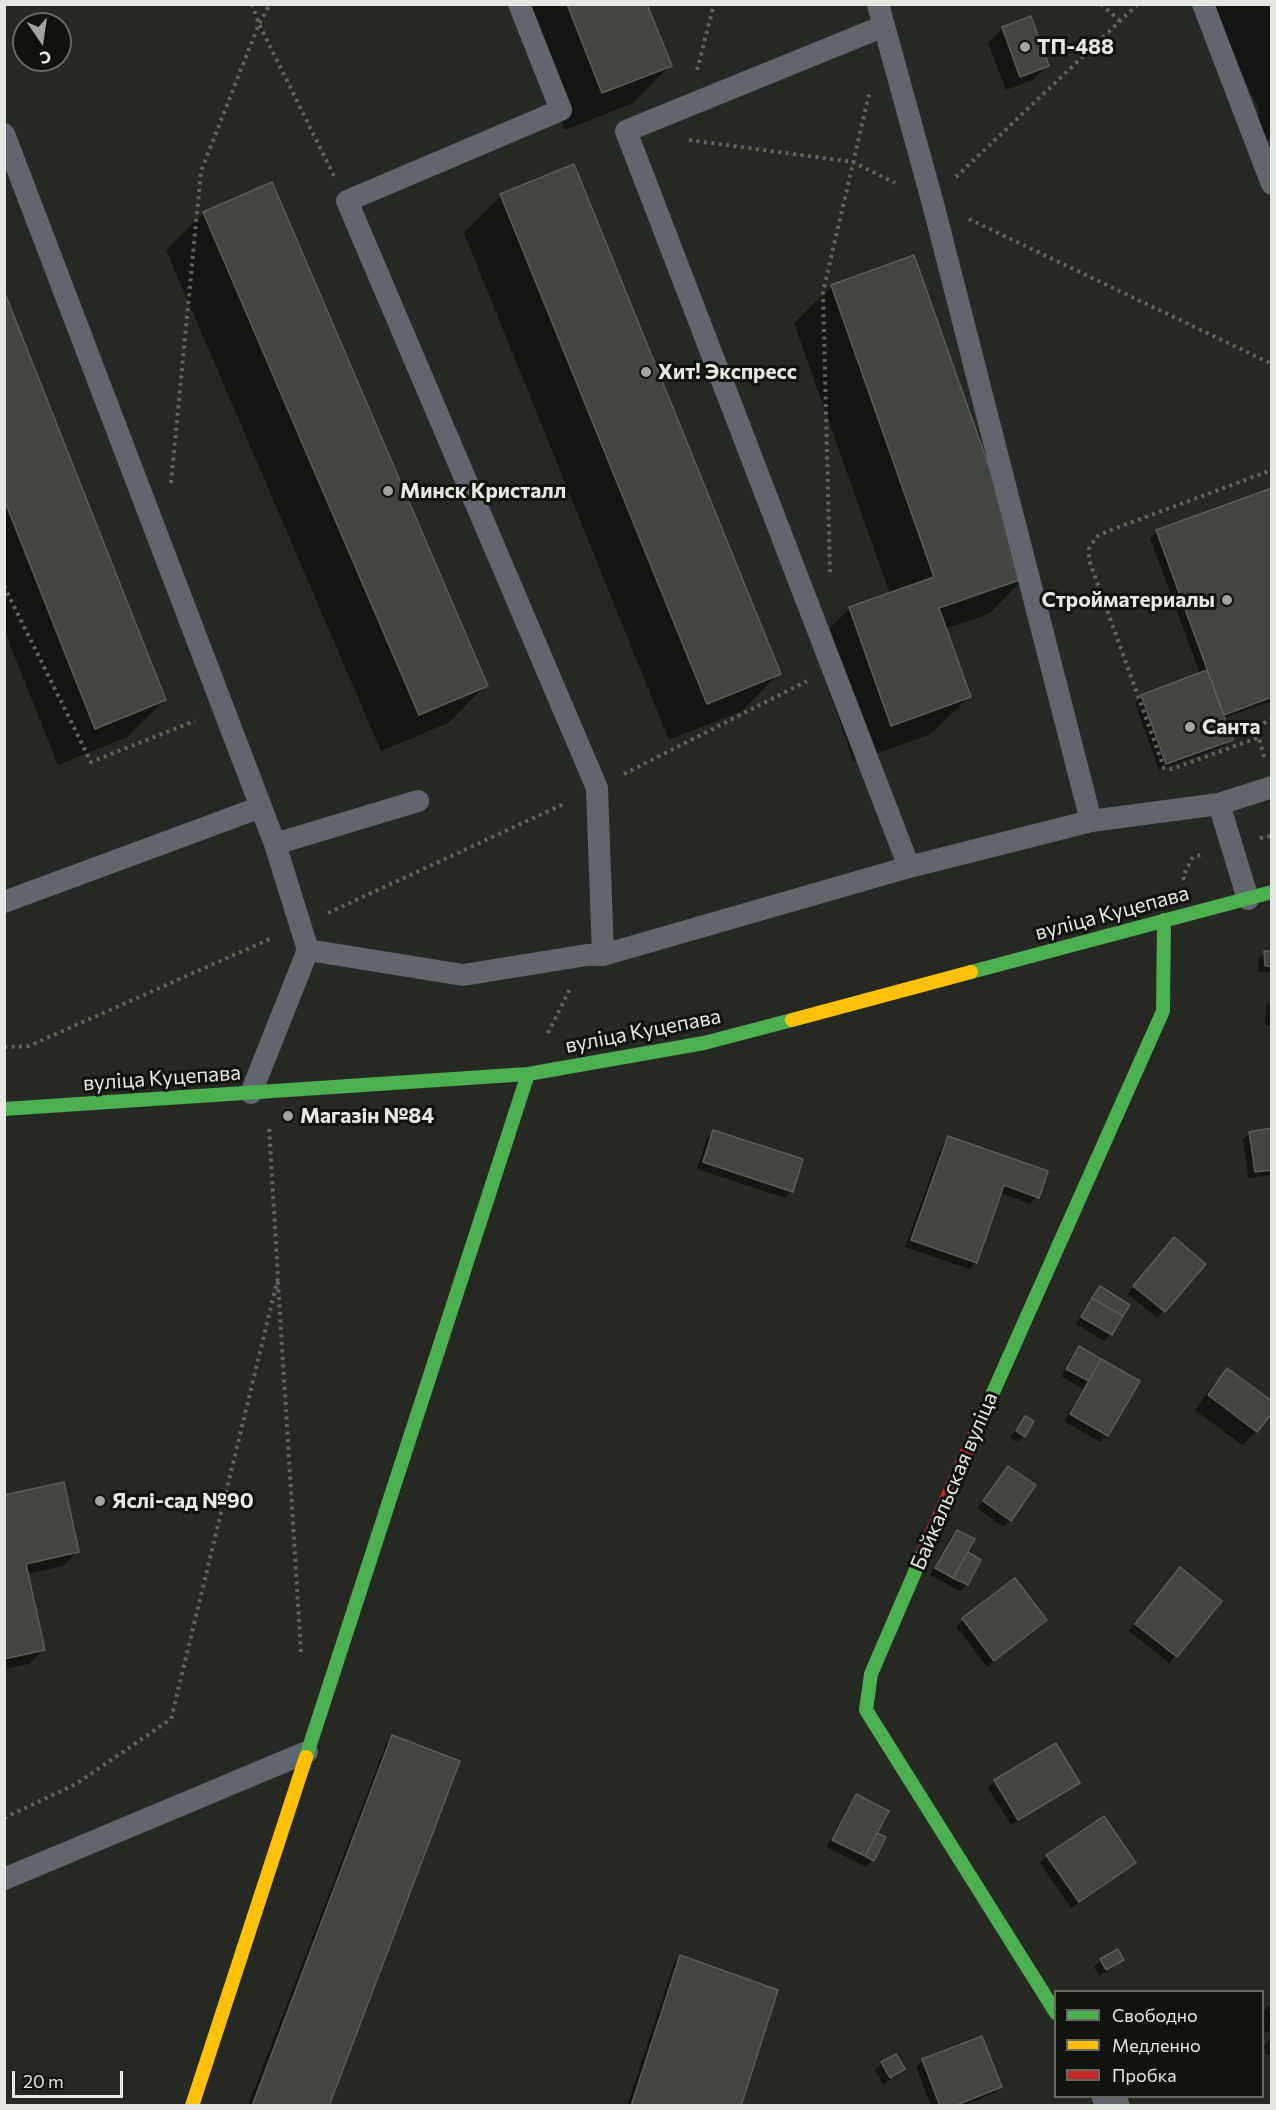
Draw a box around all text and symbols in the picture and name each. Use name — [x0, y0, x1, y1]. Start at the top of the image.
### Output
north arrow — [12, 12, 72, 72]
place label: ТП-488 — [1037, 34, 1114, 60]
marker: ТП-488 — [1018, 40, 1032, 54]
text: С — [38, 48, 53, 69]
place label: Хит! Экспресс — [658, 359, 797, 385]
marker: Хит! Экспресс — [639, 365, 653, 379]
place label: Минск Кристалл — [400, 478, 566, 504]
marker: Минск Кристалл — [381, 484, 395, 498]
place label: Стройматериалы — [1042, 587, 1215, 613]
marker: Стройматериалы — [1220, 593, 1234, 607]
place label: Санта — [1202, 714, 1261, 740]
marker: Санта — [1183, 720, 1197, 734]
street label: вуліца Куцепава — [1032, 880, 1192, 946]
street label: вуліца Куцепава — [563, 1004, 723, 1058]
street label: вуліца Куцепава — [82, 1060, 242, 1096]
place label: Магазін №84 — [300, 1103, 434, 1129]
marker: Магазін №84 — [281, 1109, 295, 1123]
street label: Байкальская вуліца — [905, 1388, 1003, 1574]
place label: Яслі-сад №90 — [112, 1488, 254, 1514]
marker: Яслі-сад №90 — [93, 1494, 107, 1508]
legend — [1054, 1990, 1264, 2098]
text: Свободно — [1112, 2004, 1198, 2026]
text: Медленно — [1112, 2034, 1201, 2056]
scale bar — [15, 2059, 126, 2097]
text: Пробка — [1112, 2064, 1177, 2086]
text: 20 m — [23, 2070, 64, 2092]

